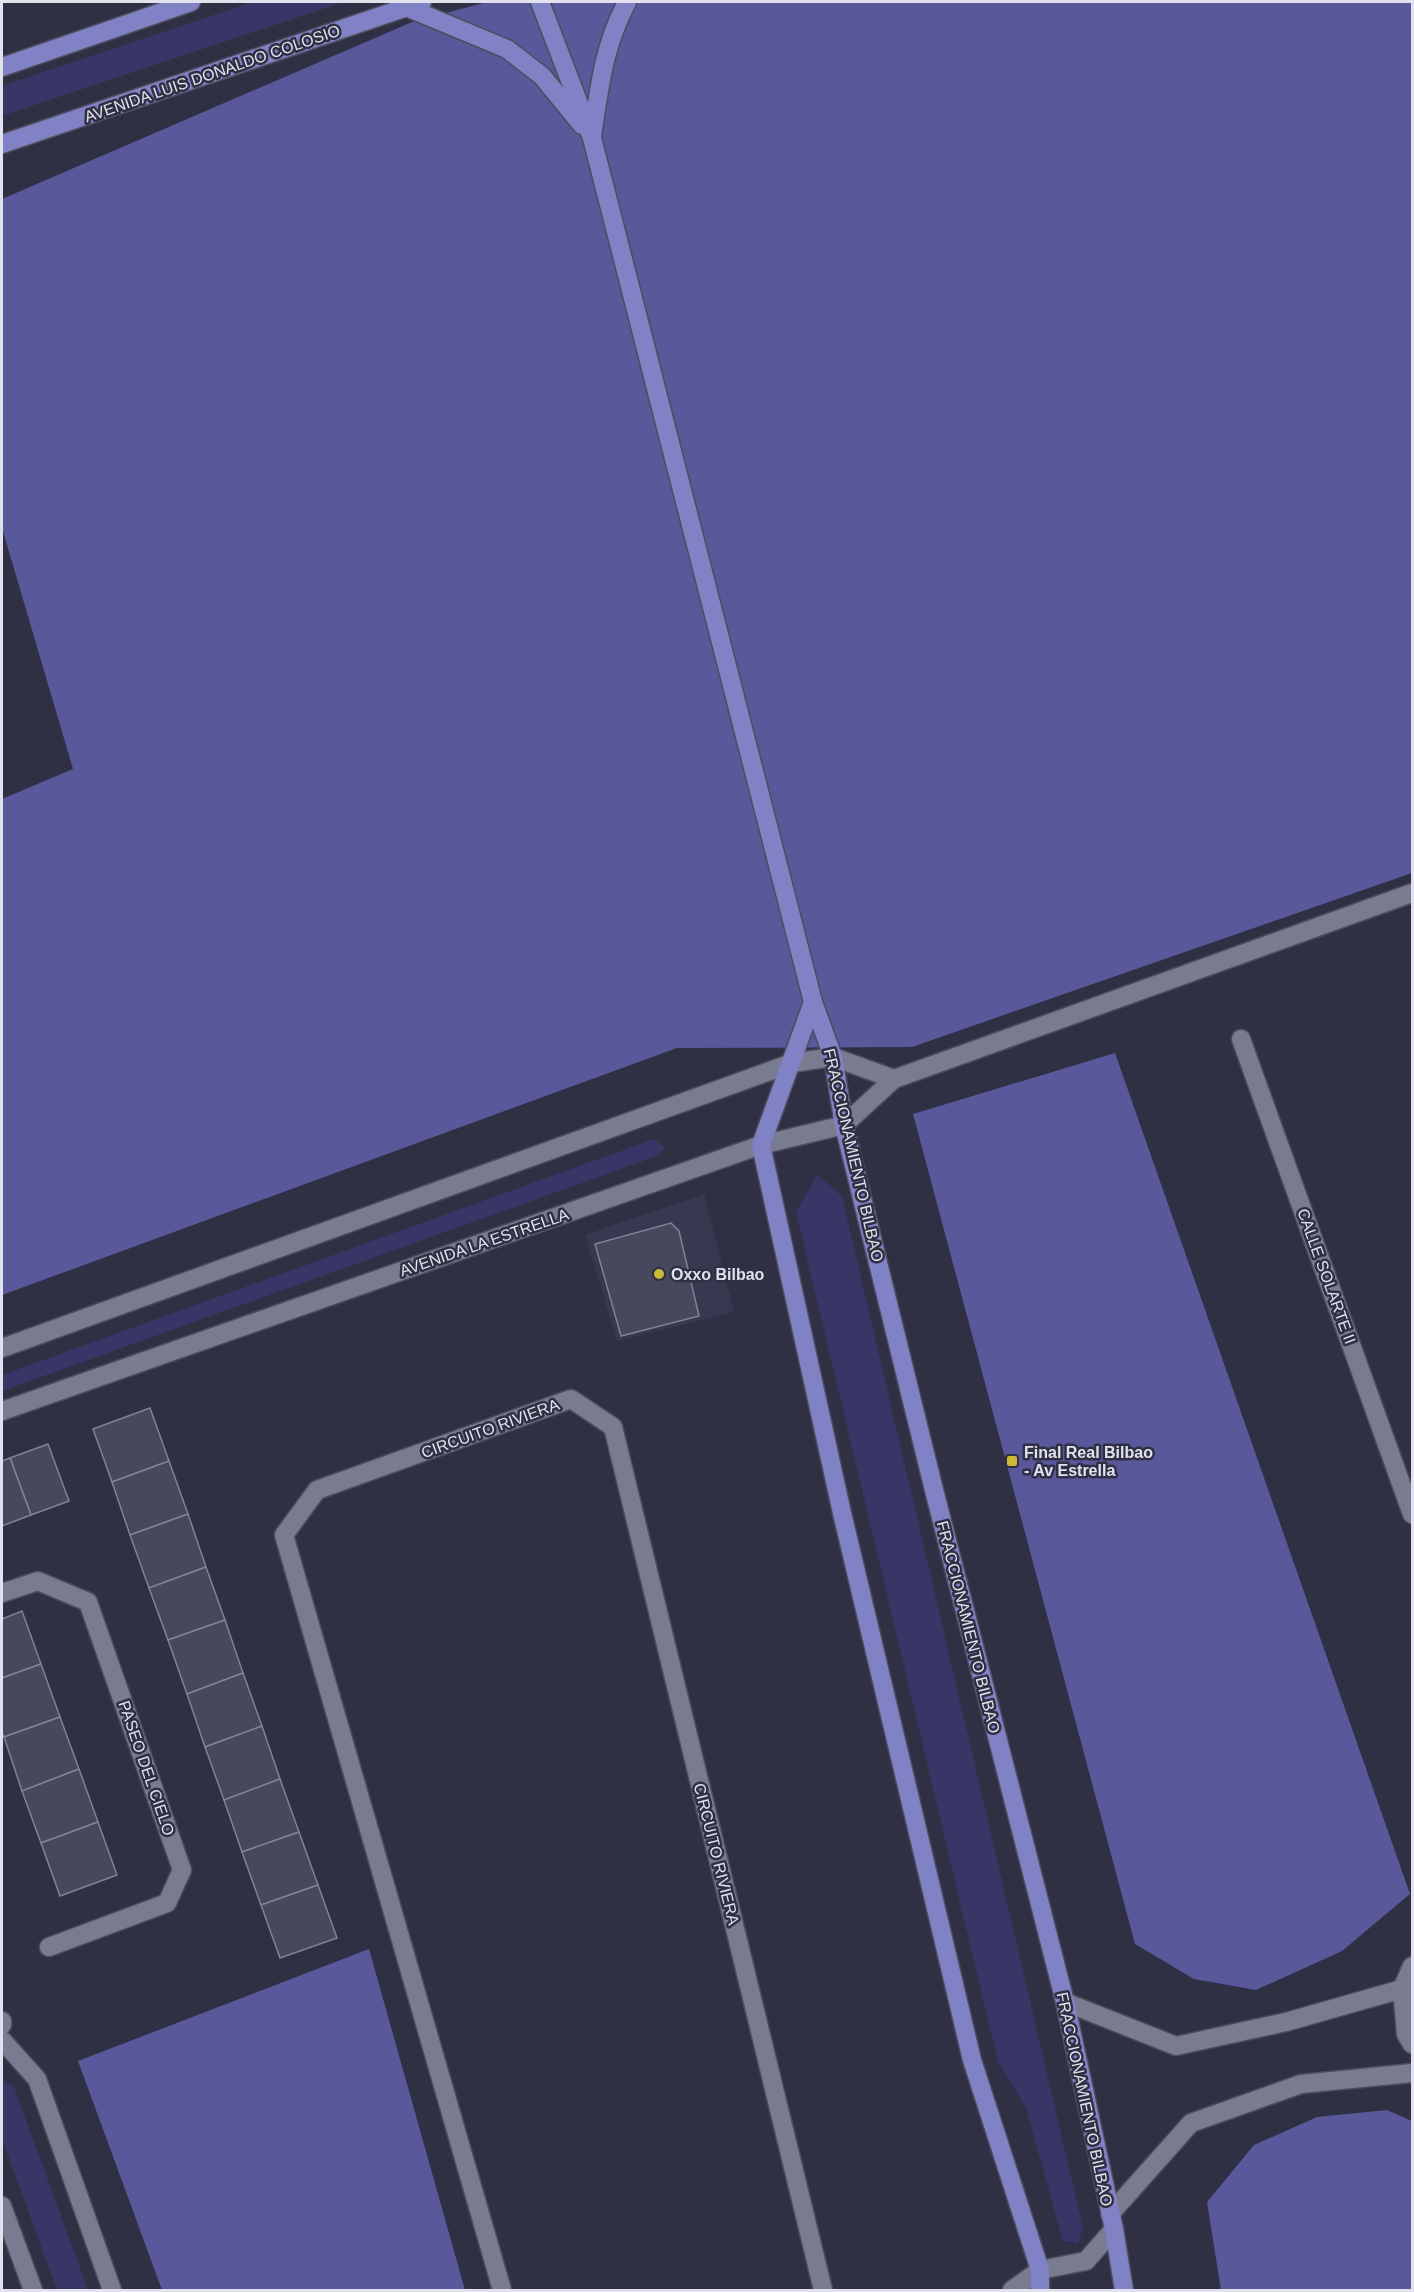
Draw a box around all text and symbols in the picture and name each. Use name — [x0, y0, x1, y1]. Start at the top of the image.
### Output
street label: AVENIDA LUIS DONALDO COLOSIO — [82, 22, 342, 125]
street label: FRACCIONAMIENTO BILBAO — [821, 1047, 886, 1263]
street label: AVENIDA LA ESTRELLA — [397, 1205, 571, 1279]
street label: CALLE SOLARTE II — [1294, 1206, 1359, 1346]
place label: Oxxo Bilbao — [671, 1266, 765, 1283]
marker: Oxxo Bilbao — [652, 1267, 666, 1281]
street label: CIRCUITO RIVIERA — [419, 1395, 562, 1461]
place label: Final Real Bilbao - Av Estrella — [1024, 1444, 1153, 1479]
marker: Final Real Bilbao - Av Estrella — [1005, 1454, 1019, 1468]
street label: FRACCIONAMIENTO BILBAO — [934, 1519, 1003, 1735]
street label: PASEO DEL CIELO — [115, 1699, 178, 1838]
street label: CIRCUITO RIVIERA — [691, 1781, 742, 1927]
street label: FRACCIONAMIENTO BILBAO — [1053, 1991, 1116, 2208]

